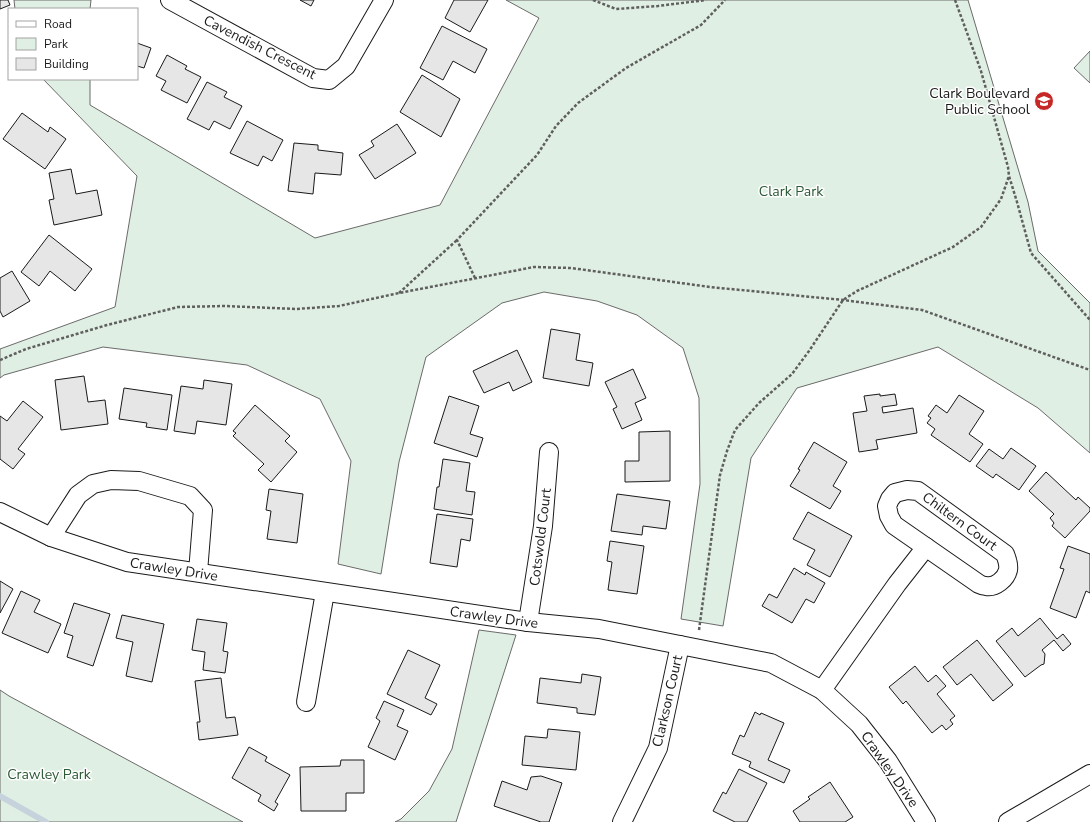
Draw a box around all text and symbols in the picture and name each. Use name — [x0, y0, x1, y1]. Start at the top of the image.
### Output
legend — [8, 8, 138, 80]
street label: Cavendish Crescent — [200, 11, 319, 84]
text: Road — [44, 16, 72, 32]
text: Park — [44, 36, 69, 52]
text: Building — [44, 56, 89, 72]
place label: Clark Boulevard Public School — [929, 84, 1031, 119]
school or university icon: Clark Boulevard Public School — [1033, 90, 1055, 112]
park label: Clark Park — [759, 182, 824, 201]
street label: Cotswold Court — [525, 487, 556, 587]
street label: Chiltern Court — [918, 488, 1001, 555]
street label: Crawley Drive — [129, 553, 219, 586]
street label: Crawley Drive — [449, 602, 539, 633]
street label: Clarkson Court — [648, 653, 687, 749]
street label: Crawley Drive — [856, 727, 923, 811]
park label: Crawley Park — [7, 765, 92, 784]

